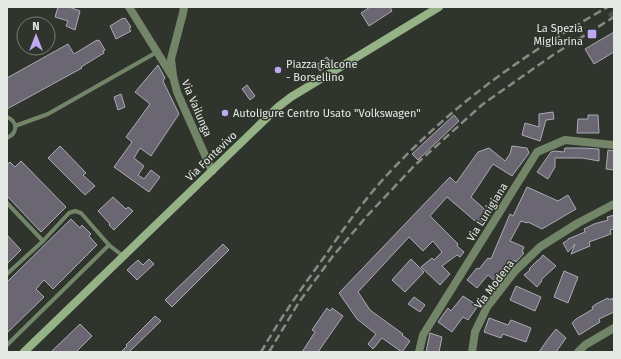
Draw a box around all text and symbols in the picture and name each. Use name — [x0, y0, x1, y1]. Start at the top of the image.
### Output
north arrow — [16, 16, 56, 56]
text: N — [32, 20, 40, 33]
place label: La Spezia Migliarina — [534, 22, 583, 48]
marker: La Spezia Migliarina — [586, 28, 598, 40]
place label: Piazza Falcone - Borsellino — [286, 58, 358, 84]
marker: Piazza Falcone - Borsellino — [273, 65, 283, 75]
street label: Via Vailunga — [179, 78, 214, 139]
place label: Autoligure Centro Usato "Volkswagen" — [233, 107, 421, 120]
marker: Autoligure Centro Usato "Volkswagen" — [220, 108, 230, 118]
street label: Via Fontevivo — [183, 129, 240, 184]
street label: Via Lunigiana — [464, 181, 511, 244]
street label: Via Modena — [472, 257, 517, 311]

